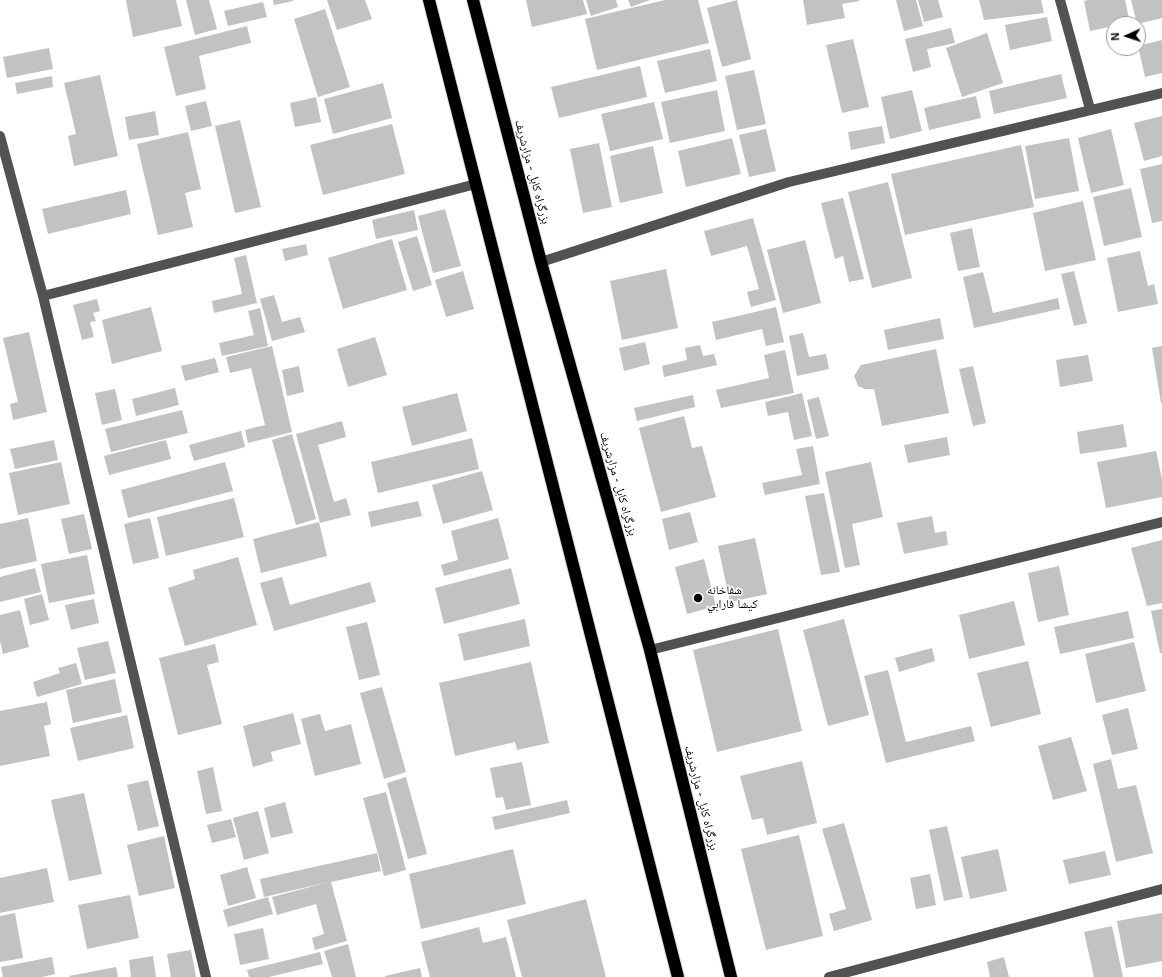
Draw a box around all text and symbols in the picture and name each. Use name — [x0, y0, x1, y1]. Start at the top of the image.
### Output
north arrow — [1106, 16, 1146, 56]
text: N — [1109, 32, 1121, 41]
street label: بزرگراه کابل - مزارشریف — [511, 118, 553, 226]
street label: بزرگراه کابل - مزارشریف — [596, 430, 640, 538]
place label: شفاخانه كيشا فارابي — [707, 584, 758, 612]
marker: شفاخانه كيشا فارابي — [692, 592, 704, 604]
street label: بزرگراه کابل - مزارشریف — [681, 744, 721, 852]

